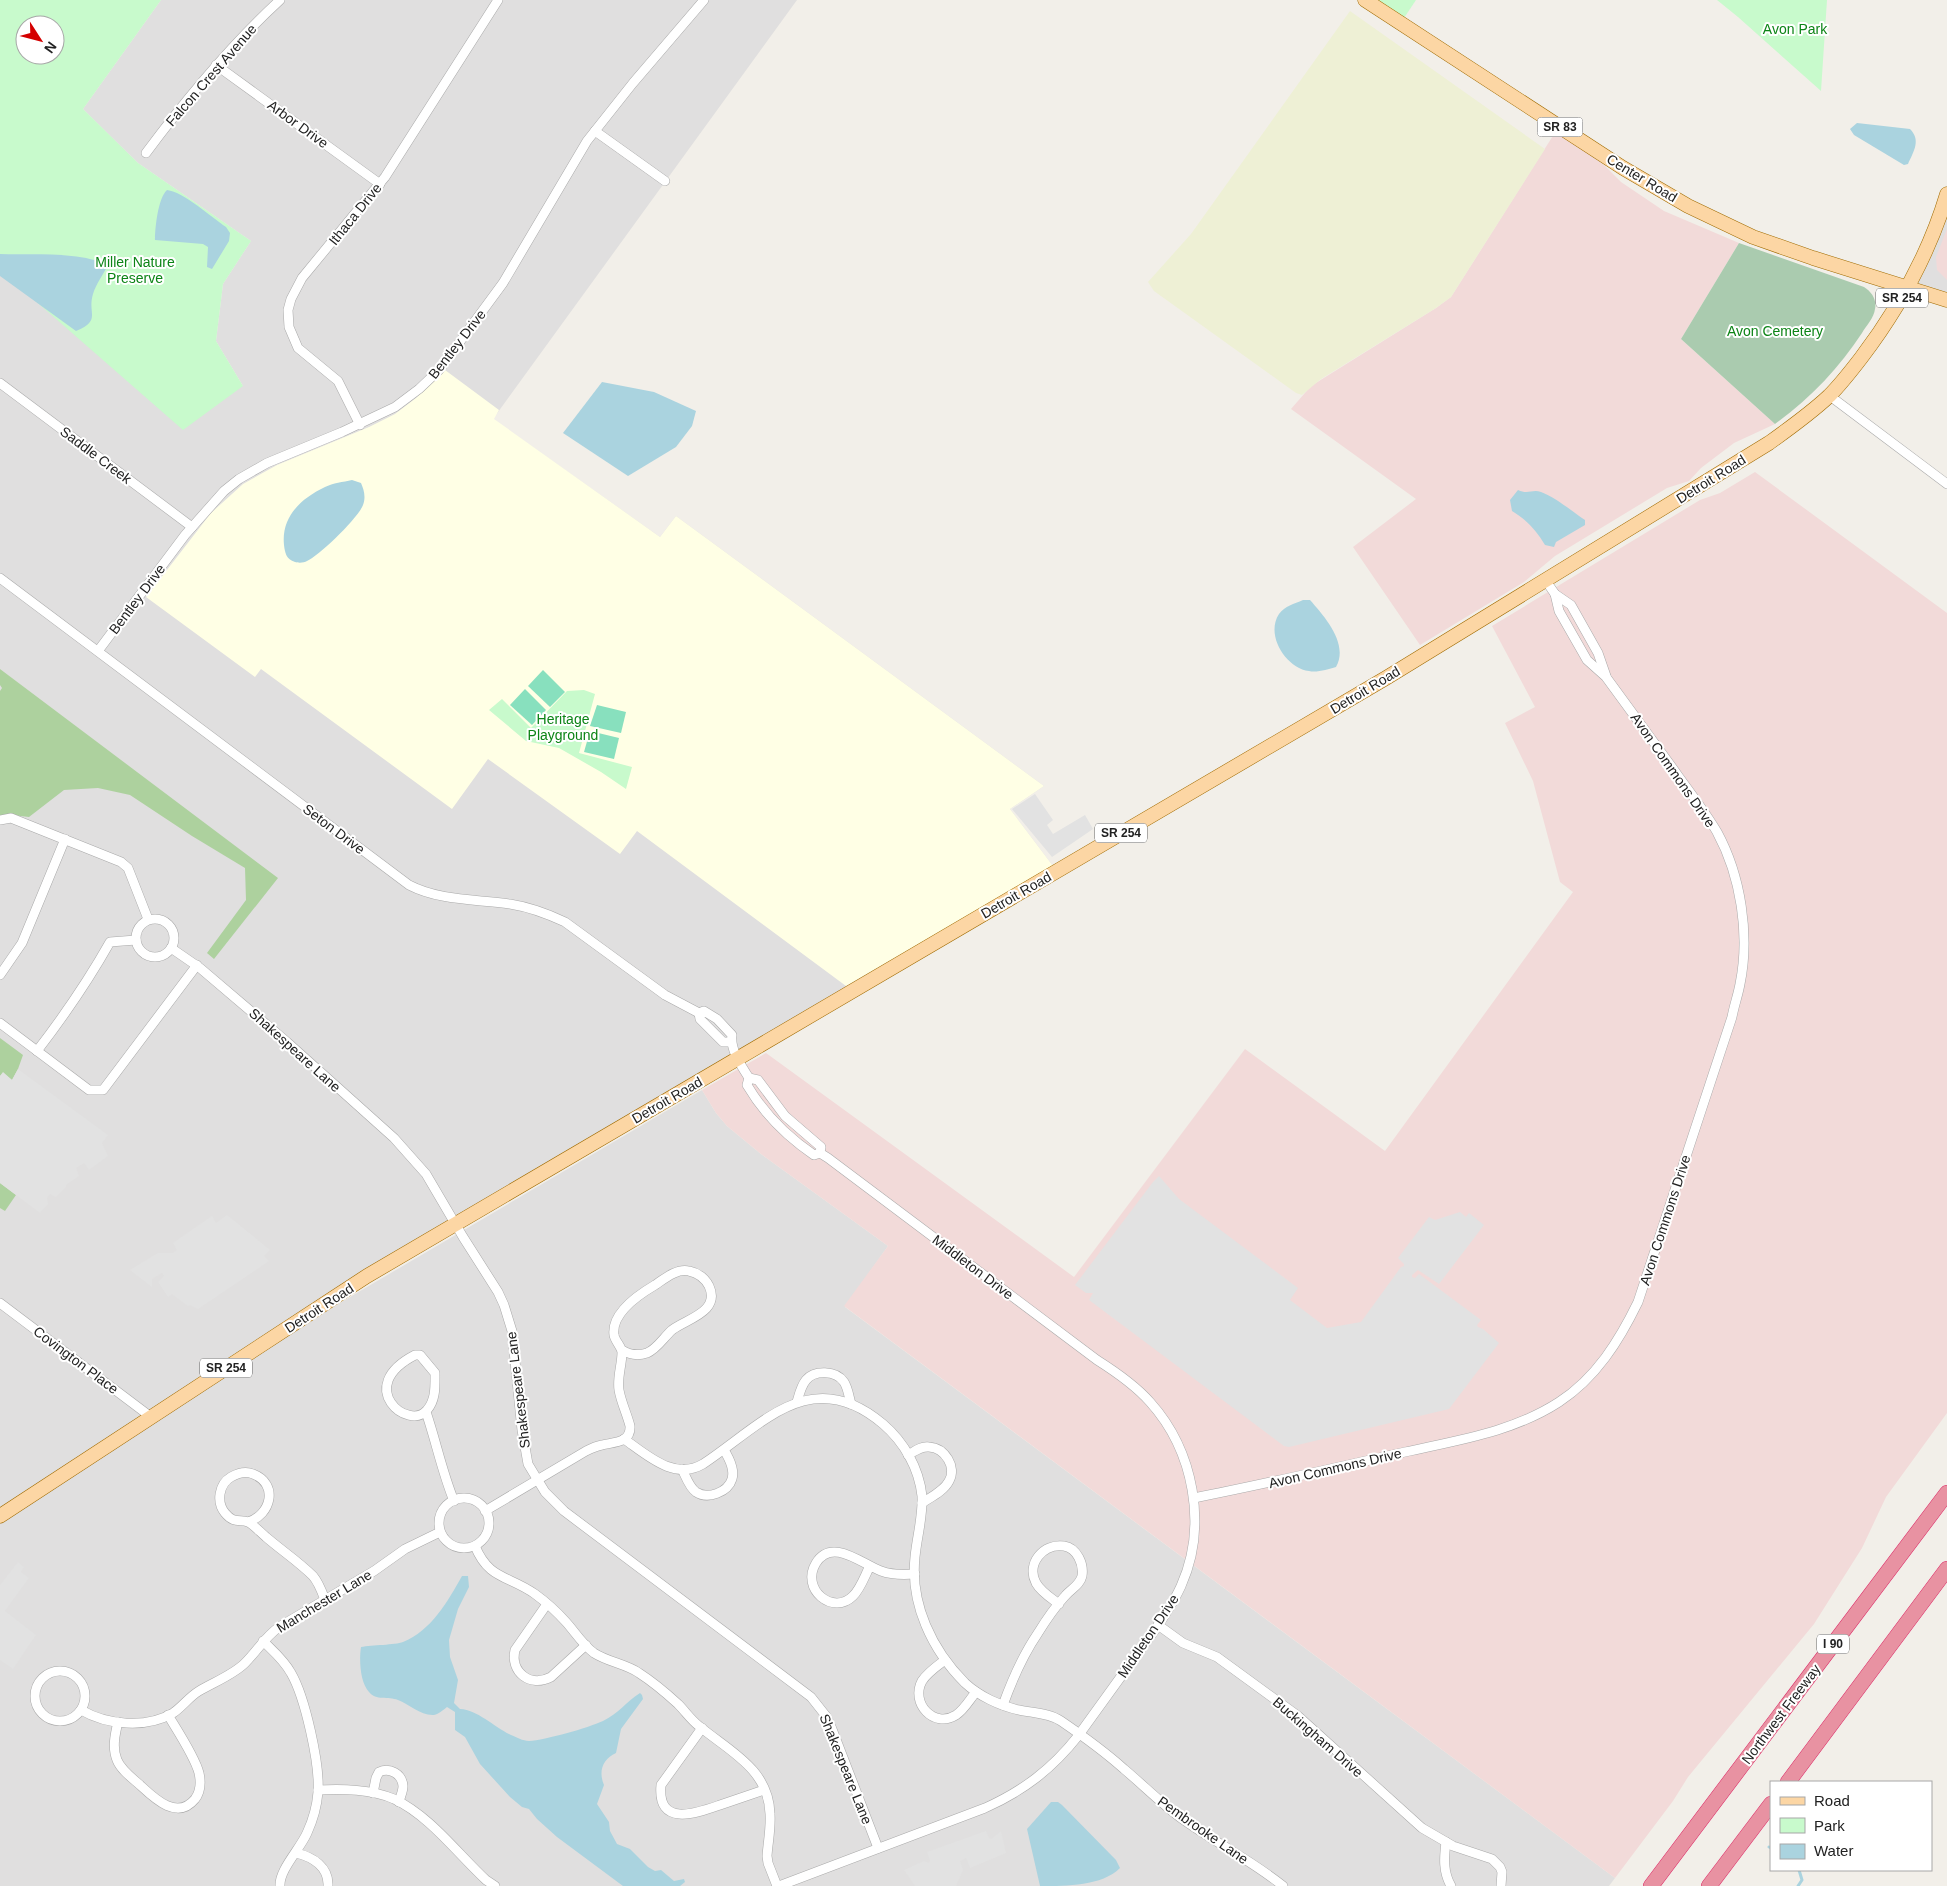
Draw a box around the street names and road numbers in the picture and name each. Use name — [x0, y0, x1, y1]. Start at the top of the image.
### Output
street label: Falcon Crest Avenue — [162, 21, 260, 129]
street label: Arbor Drive — [265, 97, 332, 151]
road number: SR 83 — [1538, 118, 1582, 136]
street label: Center Road — [1604, 151, 1680, 205]
street label: Ithaca Drive — [325, 180, 385, 248]
road number: SR 254 — [1876, 288, 1928, 308]
street label: Bentley Drive — [425, 306, 489, 382]
street label: Saddle Creek — [57, 423, 135, 488]
street label: Detroit Road — [1673, 451, 1749, 507]
street label: Bentley Drive — [106, 561, 169, 637]
street label: Detroit Road — [1327, 663, 1403, 717]
street label: Avon Commons Drive — [1627, 710, 1719, 830]
street label: Seton Drive — [300, 801, 368, 858]
road number: SR 254 — [1095, 824, 1147, 842]
street label: Detroit Road — [978, 868, 1054, 922]
street label: Shakespeare Lane — [246, 1005, 344, 1095]
street label: Detroit Road — [629, 1073, 705, 1127]
street label: Avon Commons Drive — [1636, 1153, 1694, 1287]
street label: Middleton Drive — [929, 1231, 1017, 1303]
street label: Detroit Road — [282, 1280, 356, 1336]
street label: Covington Place — [30, 1323, 122, 1397]
street label: Shakespeare Lane — [503, 1330, 533, 1449]
road number: SR 254 — [200, 1359, 252, 1378]
street label: Avon Commons Drive — [1267, 1445, 1403, 1491]
street label: Manchester Lane — [274, 1566, 375, 1636]
street label: Middleton Drive — [1114, 1591, 1182, 1681]
road number: I 90 — [1817, 1635, 1849, 1654]
street label: Northwest Freeway — [1738, 1661, 1824, 1767]
street label: Buckingham Drive — [1270, 1694, 1366, 1780]
street label: Shakespeare Lane — [817, 1712, 876, 1827]
street label: Pembrooke Lane — [1155, 1793, 1251, 1867]

